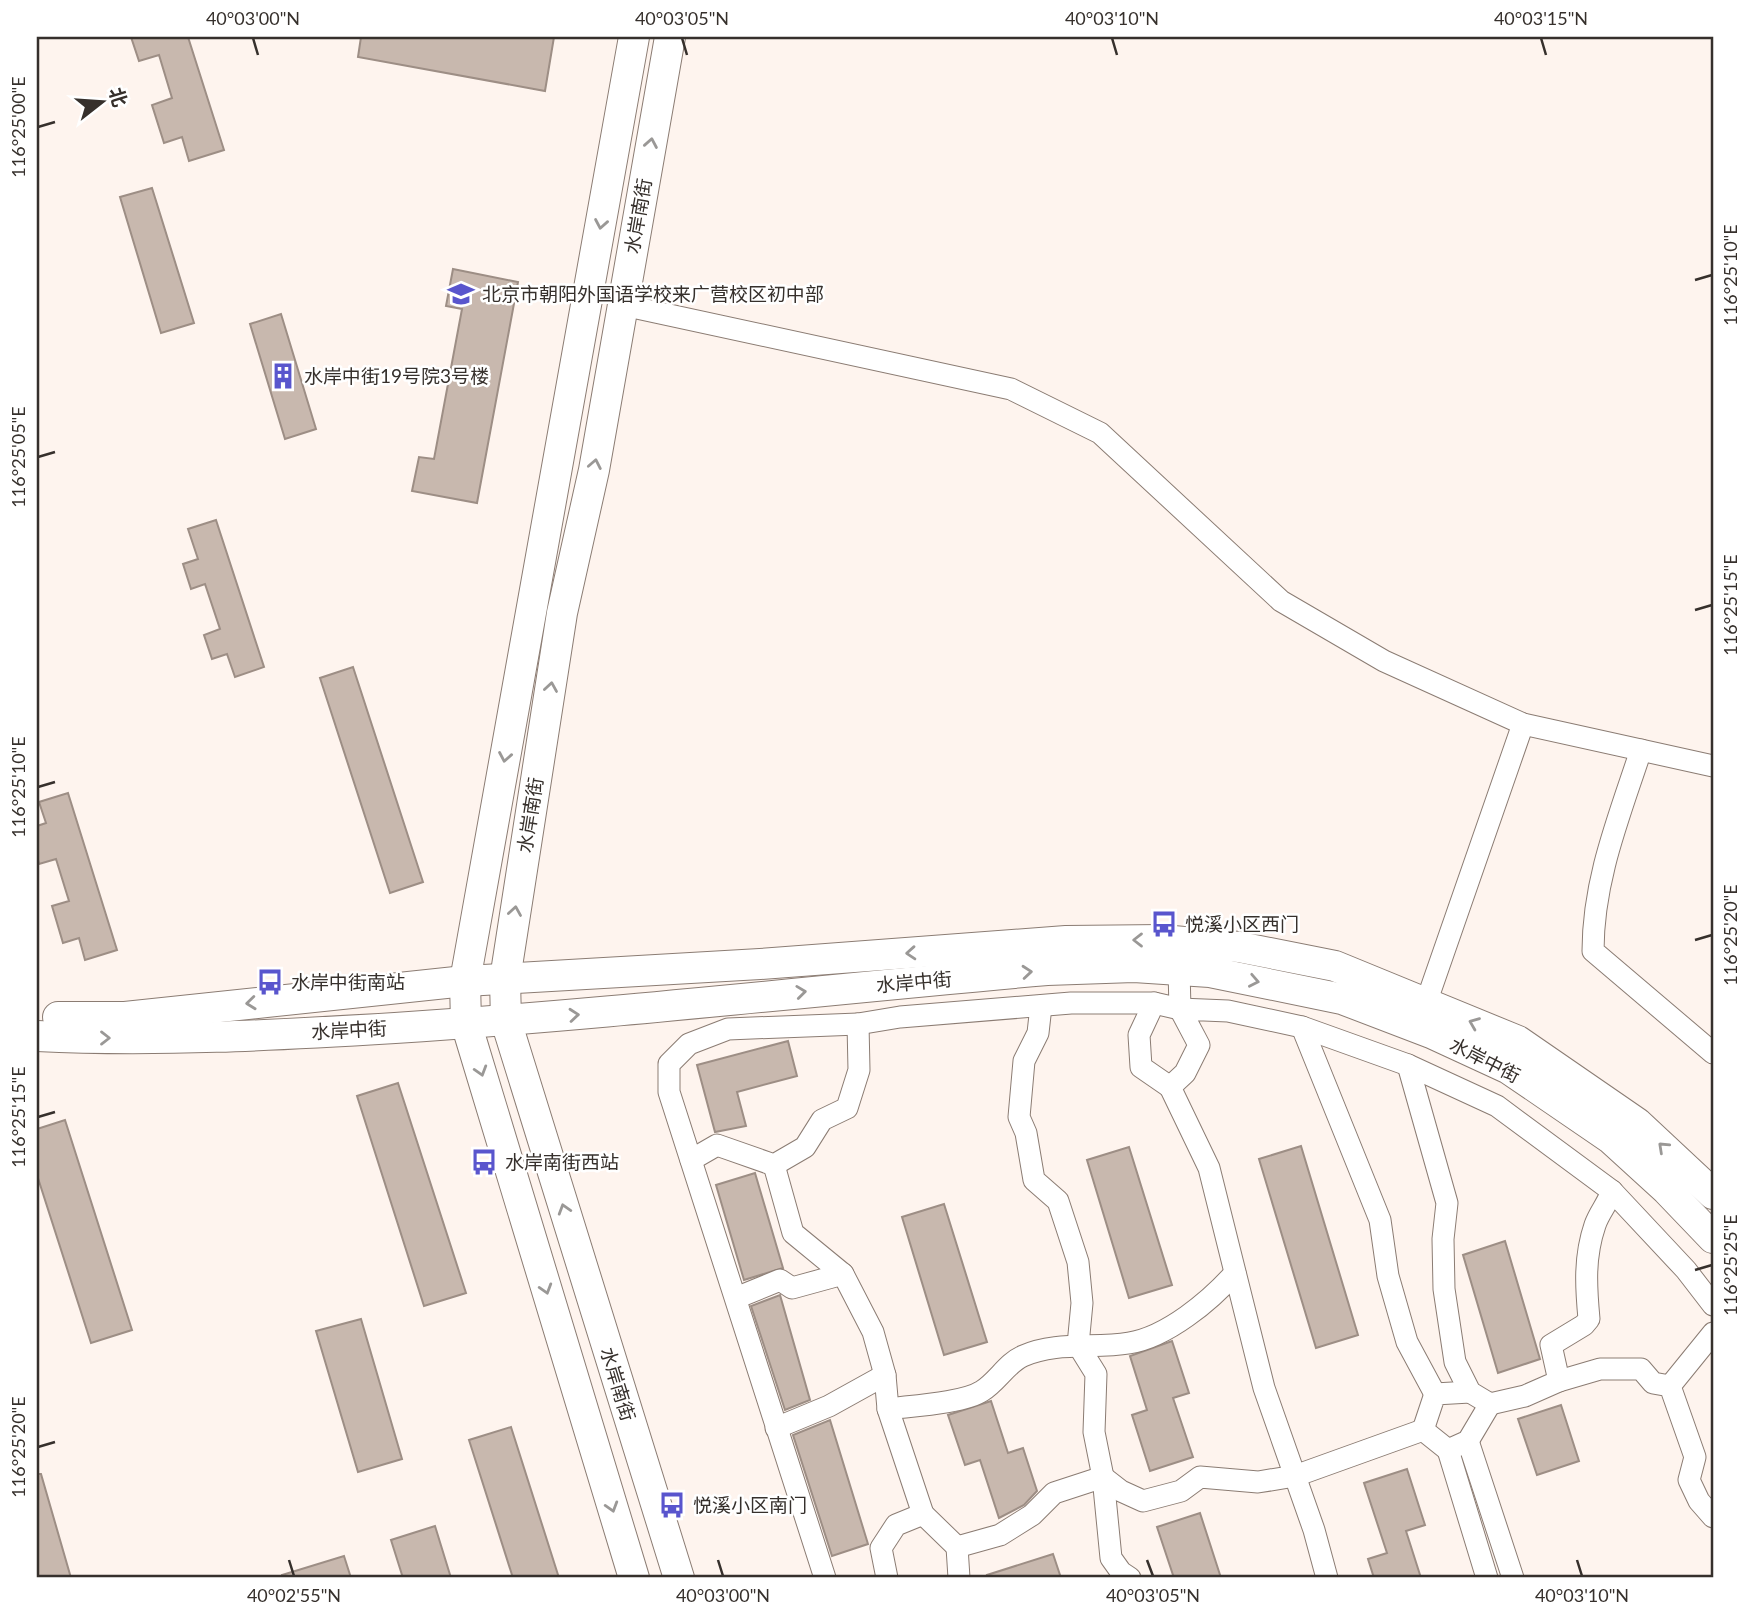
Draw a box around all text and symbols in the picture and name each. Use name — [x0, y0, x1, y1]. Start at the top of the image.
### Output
text: 40°03'00"N — [206, 7, 300, 29]
text: 40°03'05"N — [635, 7, 729, 29]
text: 40°03'10"N — [1065, 7, 1159, 29]
text: 40°03'15"N — [1494, 7, 1588, 29]
north arrow — [66, 66, 136, 136]
text: 116°25'00"E — [7, 76, 29, 178]
text: 北 — [105, 84, 133, 109]
one-way arrow — [643, 137, 658, 149]
street label: 水岸南街 — [620, 176, 655, 255]
one-way arrow — [594, 219, 609, 230]
text: 116°25'10"E — [1719, 224, 1741, 326]
school or university icon: 北京市朝阳外国语学校来广营校区初中部 — [446, 279, 476, 309]
place label: 北京市朝阳外国语学校来广营校区初中部 — [482, 282, 824, 305]
building icon: 水岸中街19号院3号楼 — [268, 361, 298, 391]
place label: 水岸中街19号院3号楼 — [304, 364, 489, 387]
text: 116°25'05"E — [7, 406, 29, 508]
one-way arrow — [587, 458, 602, 470]
text: 116°25'15"E — [1719, 554, 1741, 656]
one-way arrow — [543, 681, 558, 693]
text: 116°25'10"E — [7, 736, 29, 838]
one-way arrow — [498, 751, 513, 763]
street label: 水岸南街 — [512, 776, 547, 854]
text: 116°25'20"E — [1719, 884, 1741, 986]
one-way arrow — [507, 906, 522, 917]
bus stop icon: 悦溪小区西门 — [1149, 909, 1179, 939]
place label: 悦溪小区西门 — [1185, 912, 1299, 935]
one-way arrow — [1132, 932, 1142, 948]
one-way arrow — [905, 945, 916, 960]
one-way arrow — [1022, 965, 1033, 980]
bus stop icon: 水岸中街南站 — [255, 967, 285, 997]
street label: 水岸中街 — [875, 967, 953, 996]
place label: 水岸中街南站 — [291, 970, 405, 993]
one-way arrow — [1248, 972, 1260, 987]
one-way arrow — [795, 985, 806, 1000]
one-way arrow — [245, 996, 257, 1011]
one-way arrow — [569, 1008, 580, 1023]
street label: 水岸中街 — [310, 1016, 388, 1043]
one-way arrow — [1469, 1017, 1482, 1031]
one-way arrow — [100, 1030, 111, 1046]
street label: 水岸中街 — [1446, 1032, 1524, 1087]
one-way arrow — [472, 1065, 487, 1077]
text: 116°25'15"E — [7, 1066, 29, 1168]
one-way arrow — [1658, 1143, 1671, 1156]
bus stop icon: 水岸南街西站 — [469, 1147, 499, 1177]
place label: 水岸南街西站 — [505, 1150, 619, 1173]
one-way arrow — [558, 1203, 573, 1215]
text: 116°25'25"E — [1719, 1214, 1741, 1316]
one-way arrow — [538, 1283, 553, 1295]
street label: 水岸南街 — [596, 1344, 641, 1424]
text: 116°25'20"E — [7, 1396, 29, 1498]
bus stop icon: 悦溪小区南门 — [657, 1490, 687, 1520]
place label: 悦溪小区南门 — [693, 1493, 807, 1516]
one-way arrow — [604, 1500, 618, 1513]
text: 40°02'55"N — [247, 1584, 341, 1606]
text: 40°03'00"N — [676, 1584, 770, 1606]
text: 40°03'05"N — [1106, 1584, 1200, 1606]
text: 40°03'10"N — [1535, 1584, 1629, 1606]

